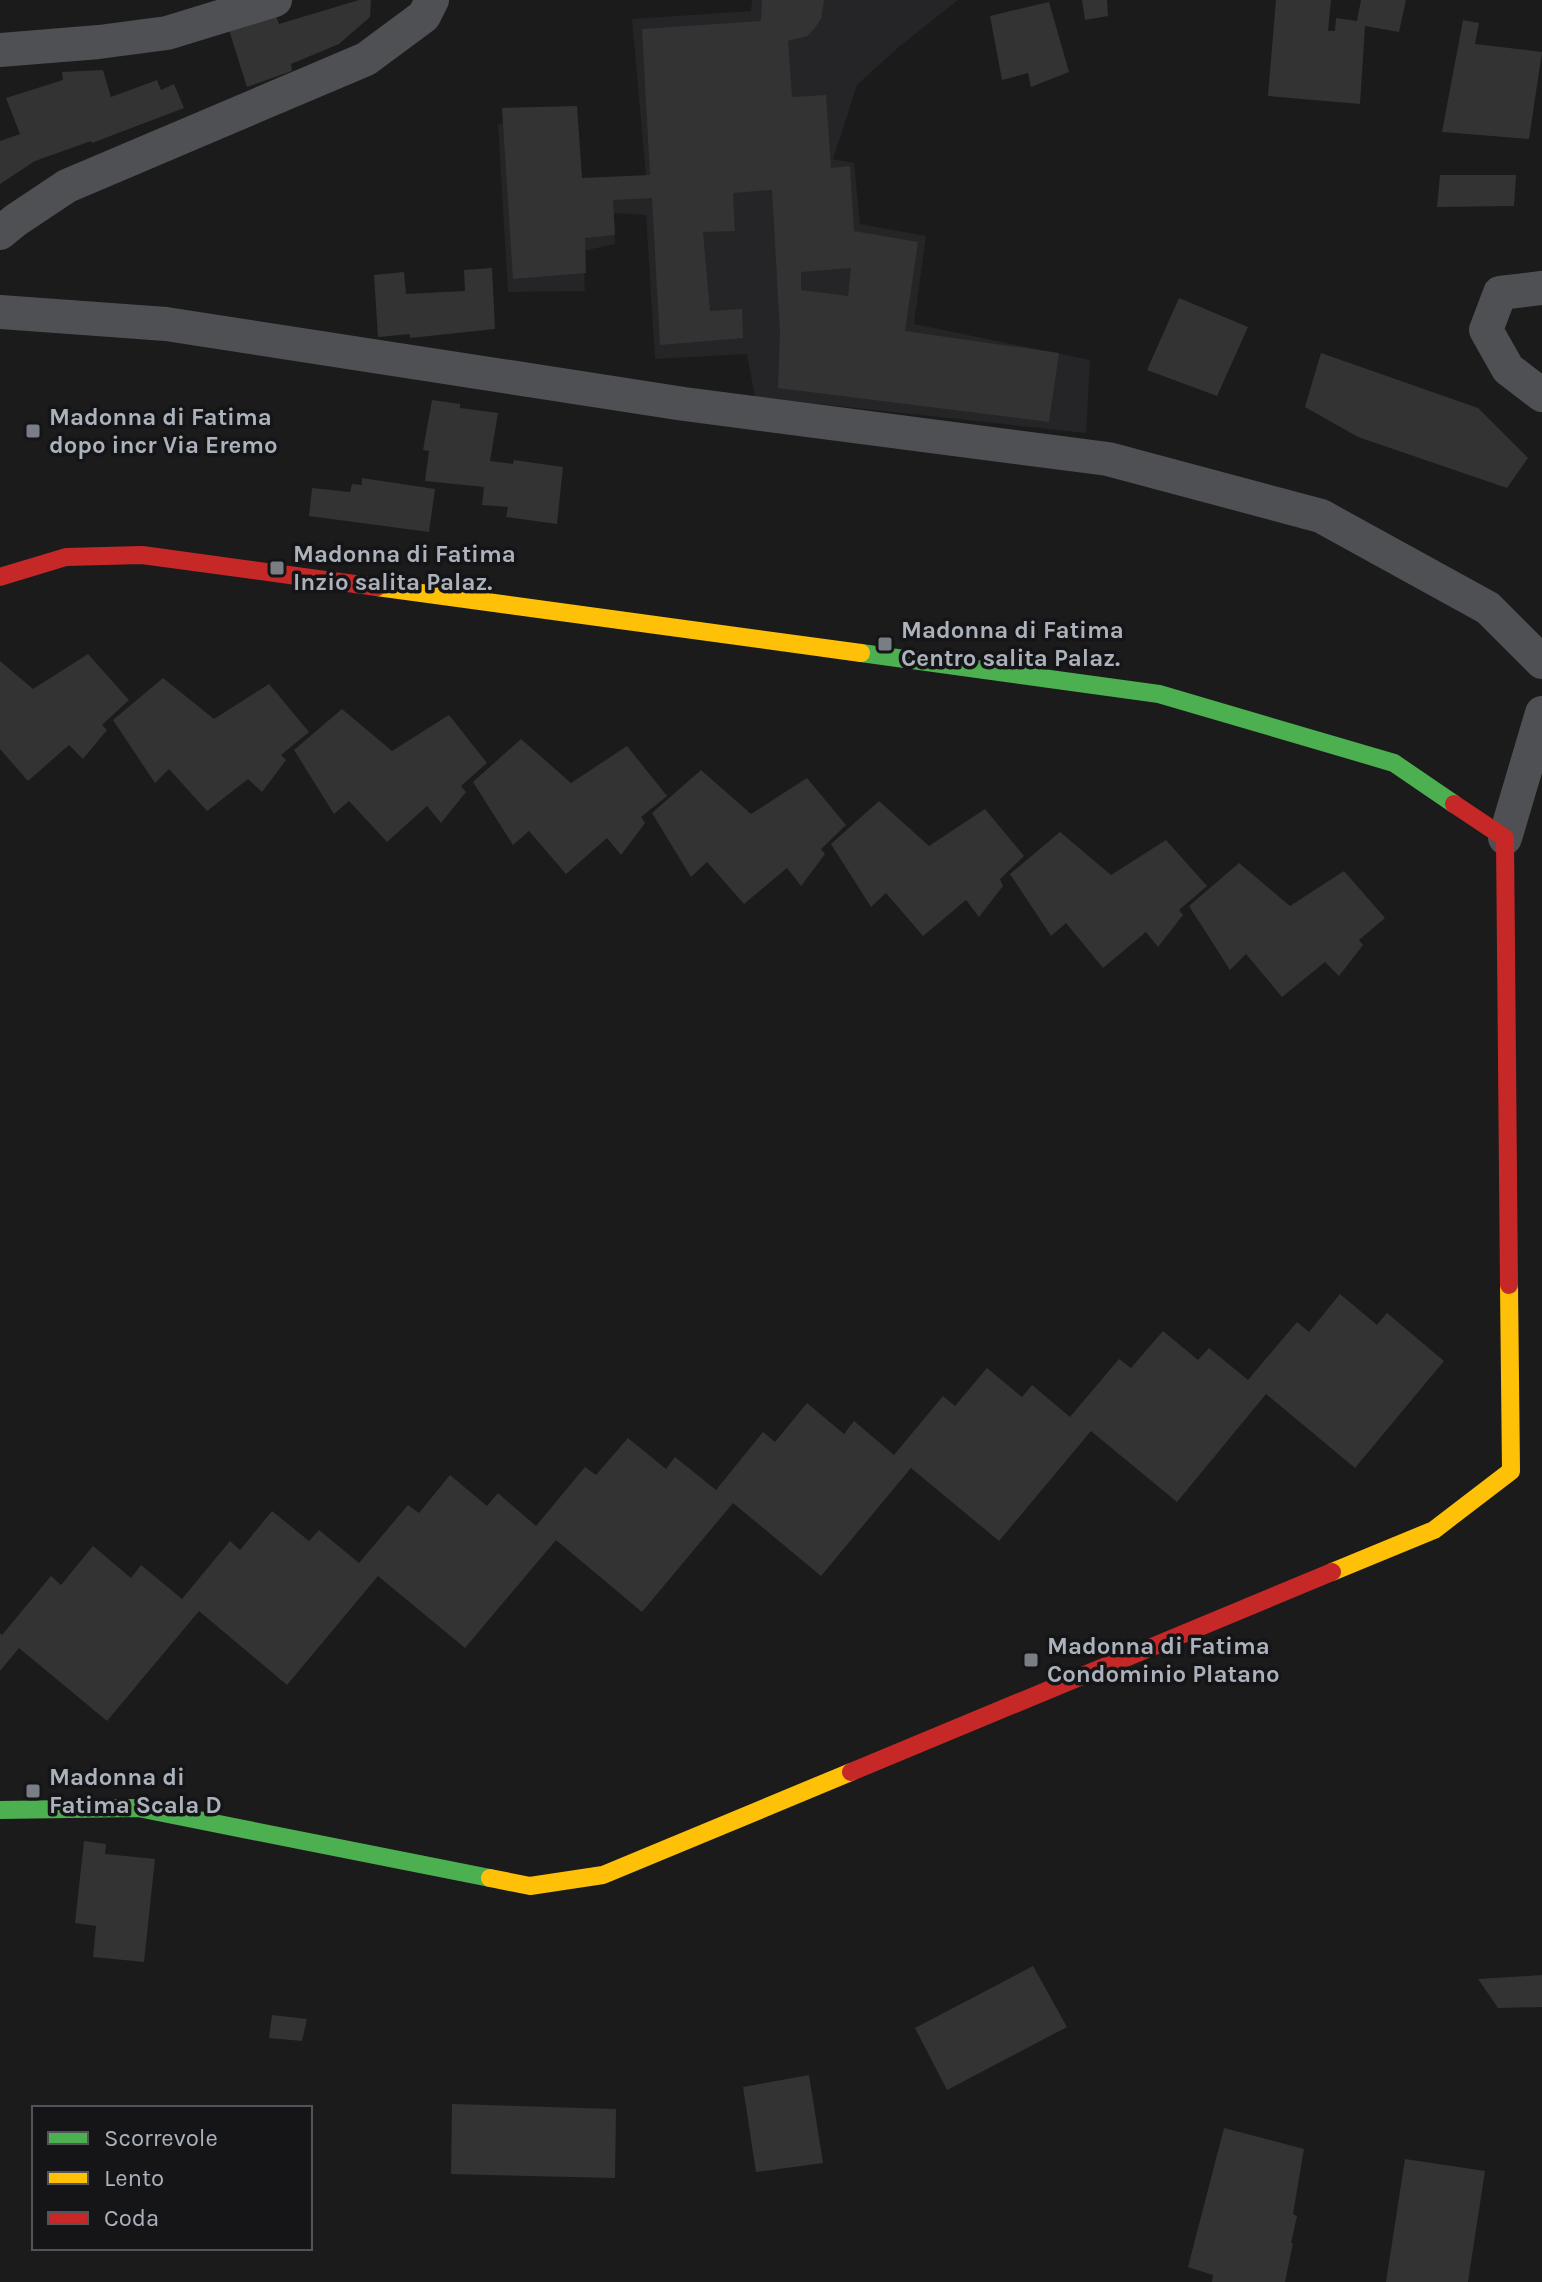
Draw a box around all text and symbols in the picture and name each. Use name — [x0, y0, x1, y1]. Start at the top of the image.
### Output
place label: Madonna di Fatima dopo incr Via Eremo — [49, 403, 278, 459]
marker: Madonna di Fatima dopo incr Via Eremo — [24, 422, 42, 440]
place label: Madonna di Fatima Inzio salita Palaz. — [293, 540, 516, 596]
marker: Madonna di Fatima Inzio salita Palaz. — [268, 559, 286, 577]
place label: Madonna di Fatima Centro salita Palaz. — [901, 616, 1124, 672]
marker: Madonna di Fatima Centro salita Palaz. — [876, 635, 894, 653]
place label: Madonna di Fatima Condominio Platano — [1047, 1632, 1280, 1688]
marker: Madonna di Fatima Condominio Platano — [1022, 1651, 1040, 1669]
place label: Madonna di Fatima Scala D — [49, 1763, 222, 1819]
marker: Madonna di Fatima Scala D — [24, 1782, 42, 1800]
legend — [32, 2106, 312, 2250]
text: Scorrevole — [104, 2124, 218, 2152]
text: Lento — [104, 2164, 164, 2192]
text: Coda — [104, 2204, 159, 2232]

